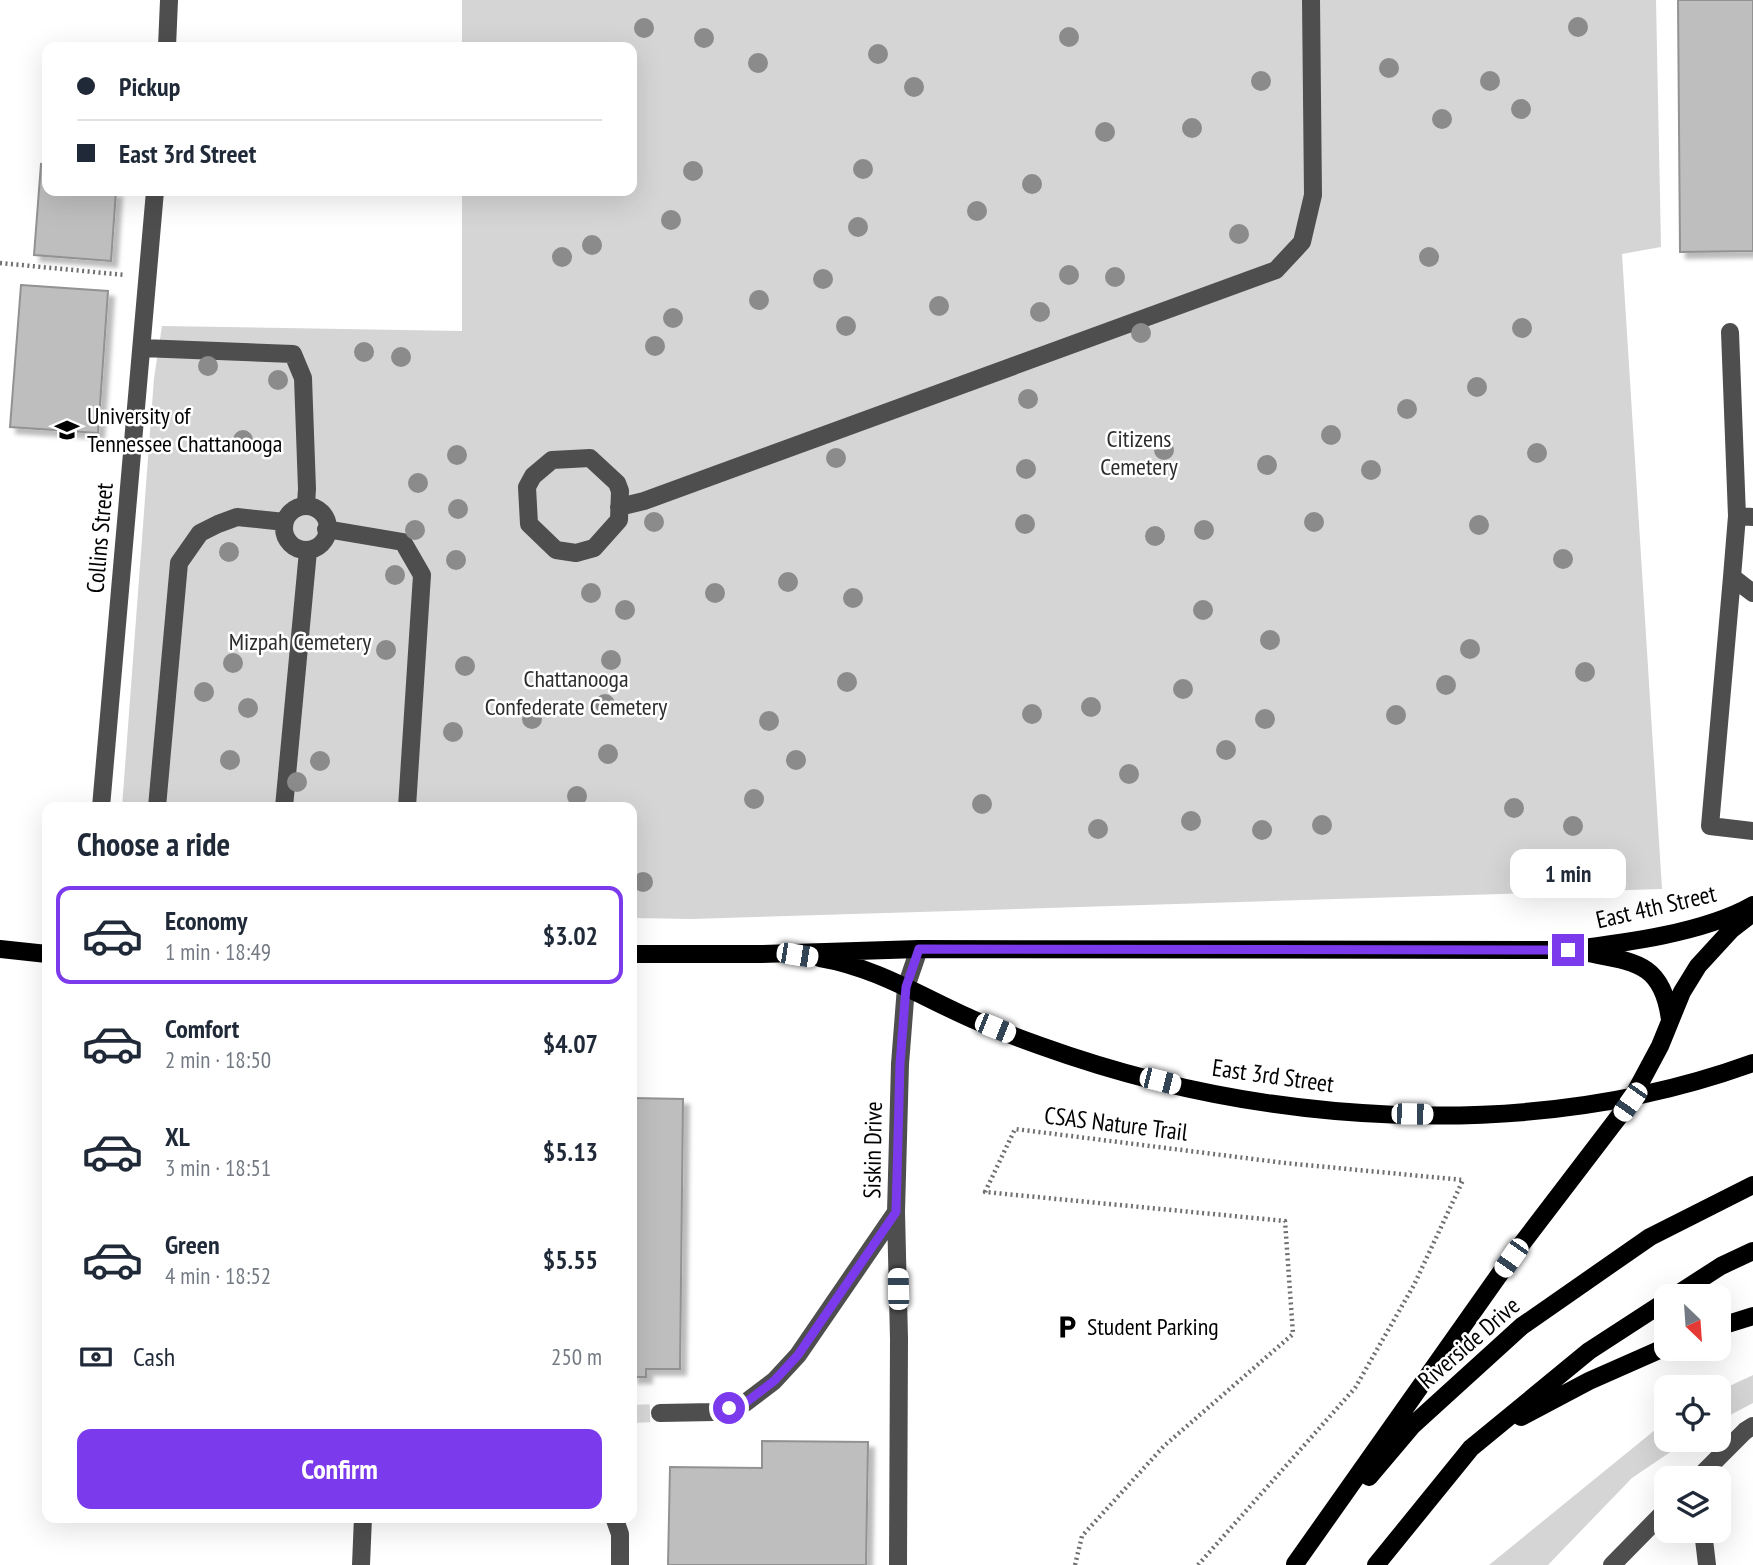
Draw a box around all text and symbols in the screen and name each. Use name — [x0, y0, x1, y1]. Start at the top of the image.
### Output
text: Pickup — [119, 70, 180, 103]
text: East 3rd Street — [119, 137, 256, 170]
place label: University of Tennessee Chattanooga — [87, 400, 282, 459]
school or university icon: University of Tennessee Chattanooga — [53, 416, 81, 444]
park label: Citizens Cemetery — [1100, 423, 1178, 482]
street label: Collins Street — [79, 481, 120, 594]
park label: Mizpah Cemetery — [229, 626, 371, 657]
park label: Chattanooga Confederate Cemetery — [485, 663, 667, 722]
text: Choose a ride — [77, 823, 230, 865]
callout: 1 min — [1510, 848, 1626, 898]
text: 1 min — [1545, 859, 1591, 888]
street label: East 4th Street — [1593, 878, 1719, 935]
icon: car — [81, 904, 144, 967]
text: Economy — [165, 904, 247, 937]
text: $3.02 — [543, 919, 598, 952]
route end — [1552, 934, 1584, 966]
text: 1 min · 18:49 — [165, 937, 271, 966]
car — [775, 941, 820, 969]
car — [972, 1010, 1019, 1046]
icon: car — [81, 1012, 144, 1075]
text: Comfort — [165, 1012, 239, 1045]
text: $4.07 — [543, 1027, 598, 1060]
text: 2 min · 18:50 — [165, 1045, 271, 1074]
street label: East 3rd Street — [1210, 1052, 1336, 1099]
car — [1138, 1066, 1183, 1096]
car — [1610, 1079, 1651, 1125]
street label: CSAS Nature Trail — [1043, 1099, 1190, 1148]
street label: Siskin Drive — [856, 1101, 889, 1199]
car — [1391, 1103, 1434, 1125]
icon: car — [81, 1120, 144, 1183]
text: XL — [165, 1120, 190, 1153]
text: $5.13 — [543, 1135, 598, 1168]
text: 3 min · 18:51 — [165, 1153, 271, 1182]
icon: car — [81, 1228, 144, 1291]
text: Green — [165, 1228, 220, 1261]
car — [1491, 1235, 1532, 1281]
text: $5.55 — [543, 1243, 598, 1276]
text: 4 min · 18:52 — [165, 1261, 271, 1290]
car — [888, 1268, 909, 1310]
north arrow — [1654, 1284, 1731, 1362]
map controls — [1654, 1284, 1731, 1543]
street label: Riverside Drive — [1411, 1290, 1526, 1395]
place label: Student Parking — [1087, 1311, 1219, 1342]
parking icon: Student Parking — [1053, 1313, 1081, 1341]
icon: cash — [77, 1338, 115, 1376]
text: Cash — [133, 1340, 175, 1373]
text: 250 m — [551, 1342, 602, 1371]
button: locate — [1654, 1375, 1731, 1452]
route start — [713, 1392, 745, 1424]
button: Confirm — [77, 1429, 602, 1509]
button: layers — [1654, 1466, 1731, 1543]

